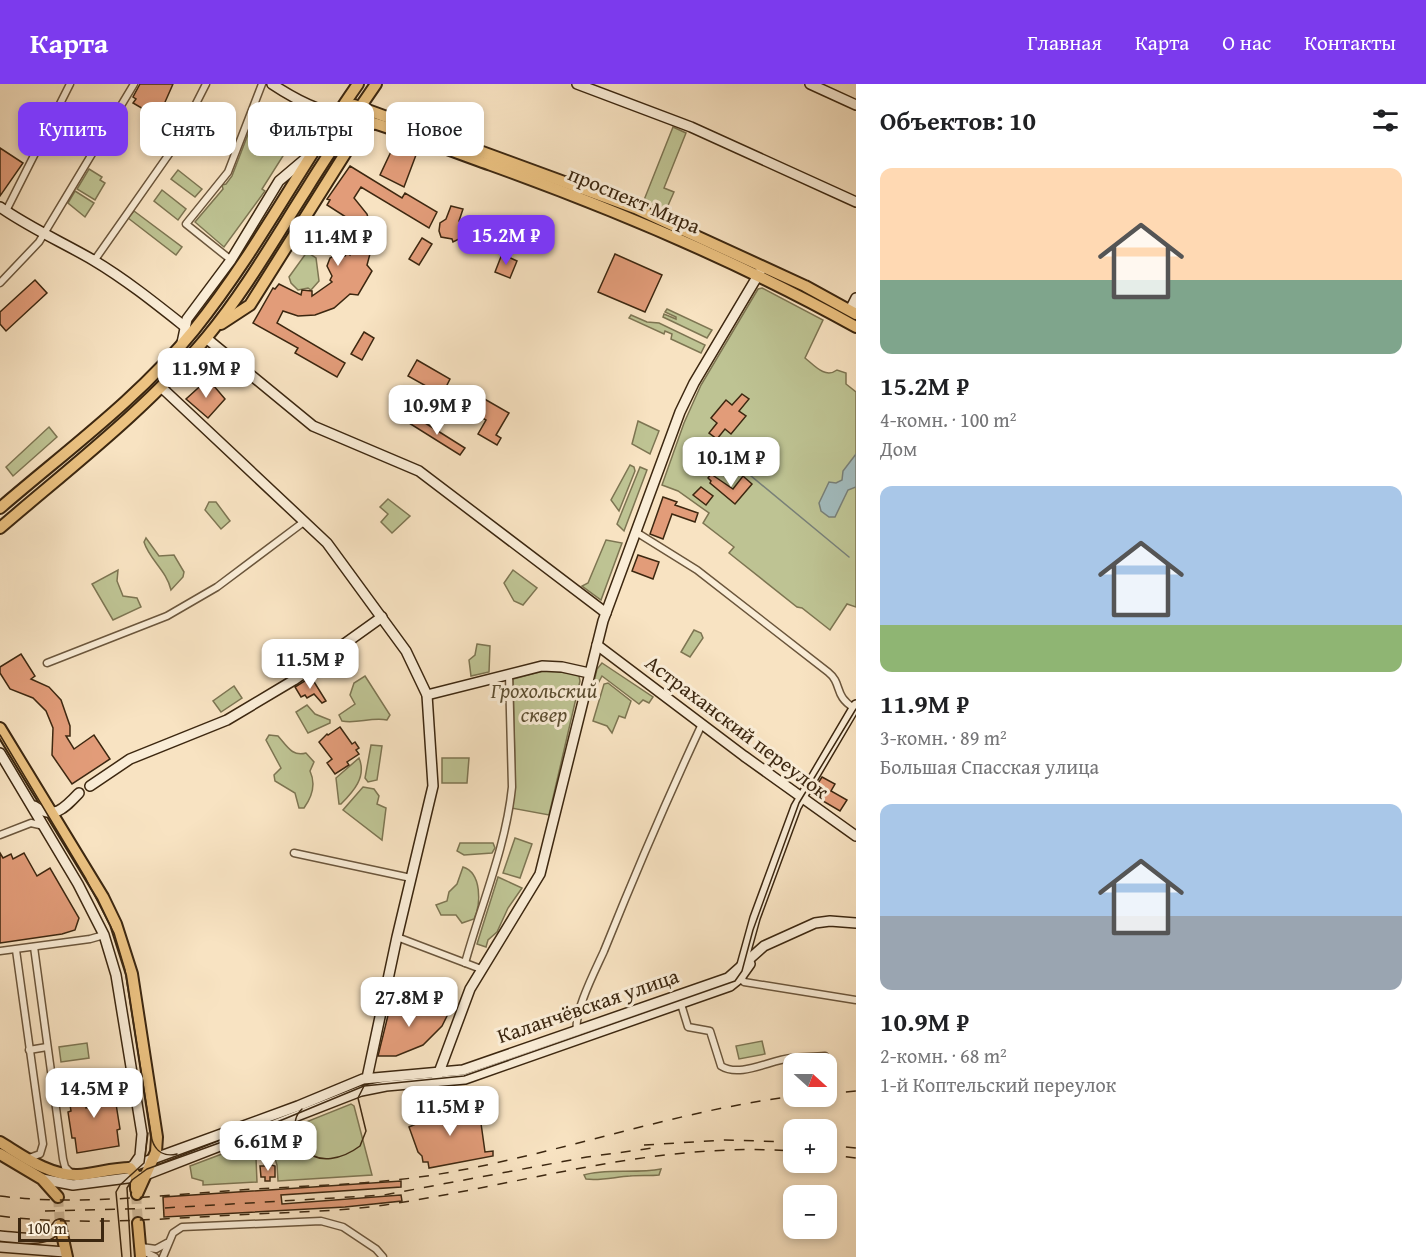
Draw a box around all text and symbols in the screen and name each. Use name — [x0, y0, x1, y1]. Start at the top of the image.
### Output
text: Карта — [30, 22, 108, 63]
text: Главная — [1027, 27, 1102, 58]
text: Карта — [1135, 27, 1189, 58]
text: О нас — [1222, 27, 1271, 58]
text: Контакты — [1304, 27, 1396, 58]
text: Объектов: 10 — [880, 101, 1036, 140]
chip: Купить — [18, 102, 128, 156]
chip: Снять — [140, 102, 236, 156]
chip: Фильтры — [248, 102, 374, 156]
chip: Новое — [386, 102, 484, 156]
icon: filters — [1369, 104, 1402, 137]
street label: проспект Мира — [563, 158, 705, 241]
icon: home — [1087, 207, 1195, 315]
pin: 15.2M ₽ — [451, 215, 561, 266]
pin: 11.4M ₽ — [283, 216, 393, 267]
text: 15.2M ₽ — [472, 220, 540, 249]
text: 11.4M ₽ — [304, 221, 372, 250]
pin: 11.9M ₽ — [151, 348, 261, 399]
text: 11.9M ₽ — [172, 353, 240, 382]
text: 15.2M ₽ — [880, 366, 969, 405]
pin: 10.9M ₽ — [382, 385, 492, 436]
text: 10.9M ₽ — [403, 390, 471, 419]
text: 4-комн. · 100 m² — [880, 405, 1016, 434]
text: Дом — [880, 434, 917, 463]
pin: 10.1M ₽ — [676, 437, 786, 488]
text: 10.1M ₽ — [697, 442, 765, 471]
icon: home — [1087, 525, 1195, 633]
pin: 11.5M ₽ — [255, 639, 365, 690]
text: 11.5M ₽ — [276, 644, 344, 673]
street label: Астраханский переулок — [639, 647, 836, 806]
park label: Грохольский сквер — [490, 675, 598, 730]
text: 11.9M ₽ — [880, 684, 969, 723]
text: 3-комн. · 89 m² — [880, 723, 1007, 752]
text: Большая Спасская улица — [880, 752, 1099, 781]
icon: home — [1087, 843, 1195, 951]
street label: Каланчёвская улица — [493, 960, 683, 1051]
pin: 27.8M ₽ — [354, 977, 464, 1028]
text: 27.8M ₽ — [375, 982, 443, 1011]
text: 10.9M ₽ — [880, 1002, 969, 1041]
text: 2-комн. · 68 m² — [880, 1041, 1007, 1070]
north arrow — [783, 1053, 837, 1107]
map controls — [783, 1053, 837, 1239]
pin: 14.5M ₽ — [39, 1068, 149, 1119]
text: 1-й Коптельский переулок — [880, 1070, 1116, 1099]
text: 14.5M ₽ — [60, 1073, 128, 1102]
pin: 11.5M ₽ — [395, 1086, 505, 1137]
text: 11.5M ₽ — [416, 1091, 484, 1120]
button: + — [783, 1119, 837, 1173]
pin: 6.61M ₽ — [213, 1121, 323, 1172]
text: 6.61M ₽ — [234, 1126, 302, 1155]
button: − — [783, 1185, 837, 1239]
scale bar — [18, 1215, 104, 1242]
text: 100 m — [27, 1216, 67, 1240]

